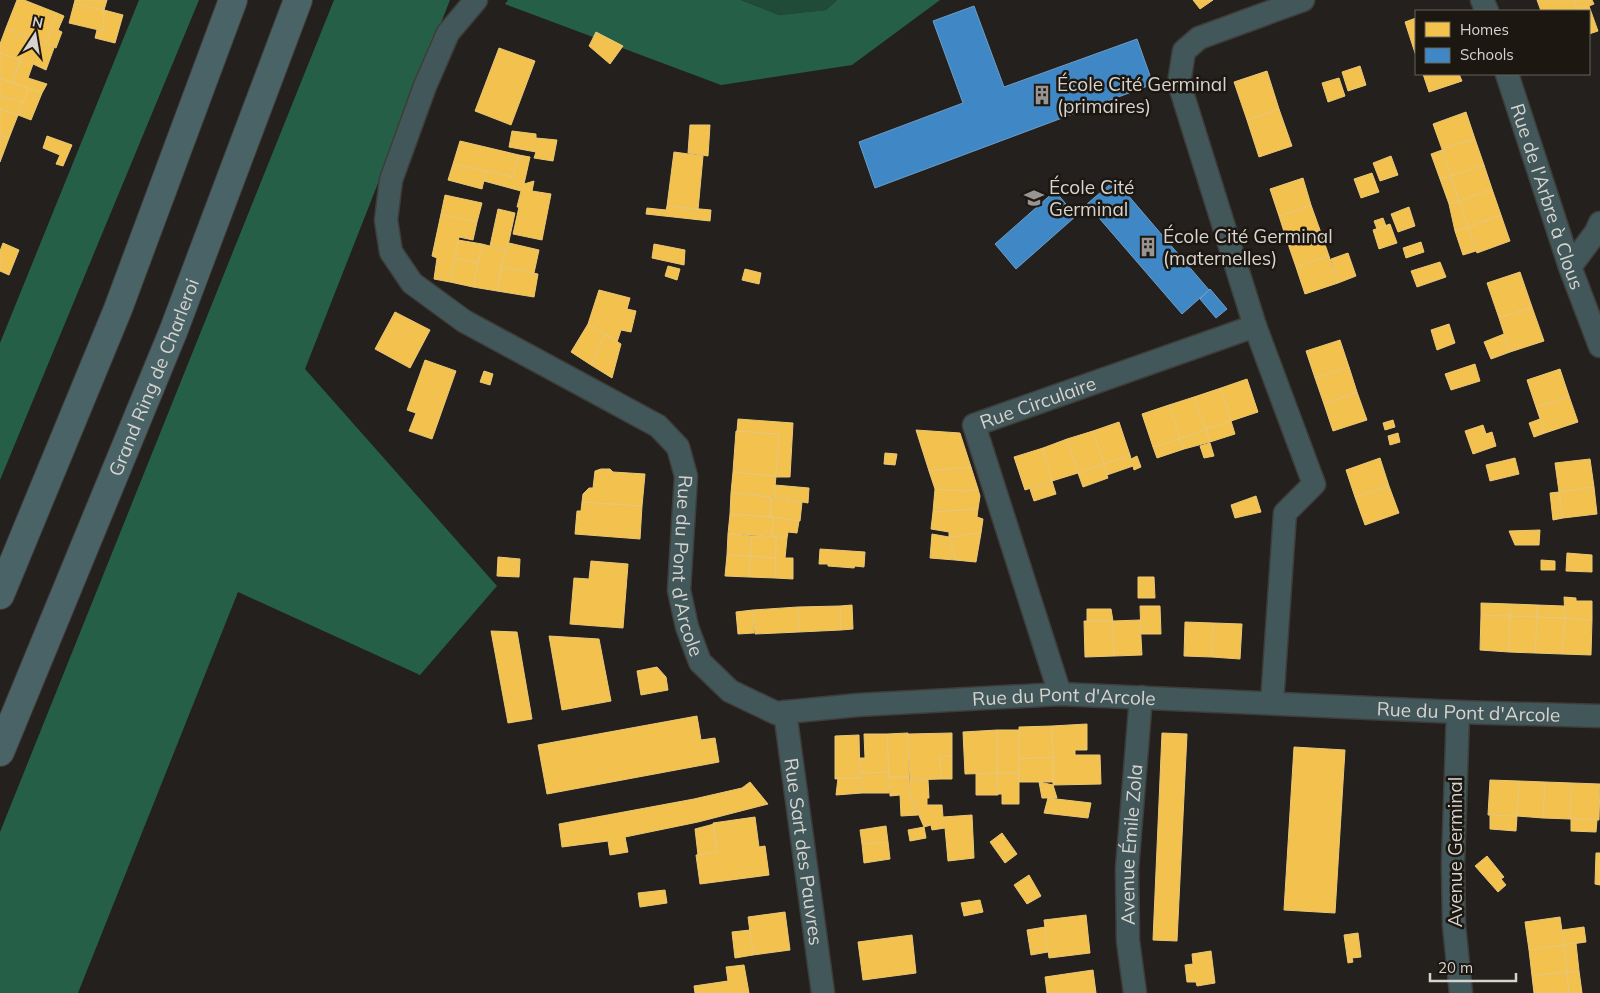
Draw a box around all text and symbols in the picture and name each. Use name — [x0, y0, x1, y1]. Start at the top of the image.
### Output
north arrow — [10, 10, 60, 60]
legend — [1415, 10, 1590, 75]
text: N — [31, 12, 45, 32]
text: Homes — [1460, 20, 1509, 39]
text: Schools — [1460, 45, 1514, 64]
place label: École Cité Germinal (primaires) — [1057, 72, 1227, 118]
building icon: École Cité Germinal (primaires) — [1031, 84, 1053, 106]
street label: Rue de l'Arbre à Clous — [1505, 100, 1589, 293]
place label: École Cité Germinal — [1049, 175, 1134, 221]
school or university icon: École Cité Germinal — [1023, 187, 1045, 209]
place label: École Cité Germinal (maternelles) — [1163, 224, 1333, 270]
building icon: École Cité Germinal (maternelles) — [1137, 236, 1159, 258]
street label: Grand Ring de Charleroi — [103, 275, 204, 480]
street label: Rue Circulaire — [976, 371, 1099, 434]
street label: Rue du Pont d'Arcole — [667, 474, 709, 660]
street label: Rue du Pont d'Arcole — [972, 682, 1156, 711]
street label: Rue du Pont d'Arcole — [1376, 696, 1561, 727]
street label: Rue Sart des Pauvres — [779, 757, 828, 947]
street label: Avenue Émile Zola — [1115, 763, 1147, 925]
street label: Avenue Germinal — [1443, 777, 1467, 927]
scale bar — [1430, 950, 1516, 982]
text: 20 m — [1438, 958, 1473, 977]

